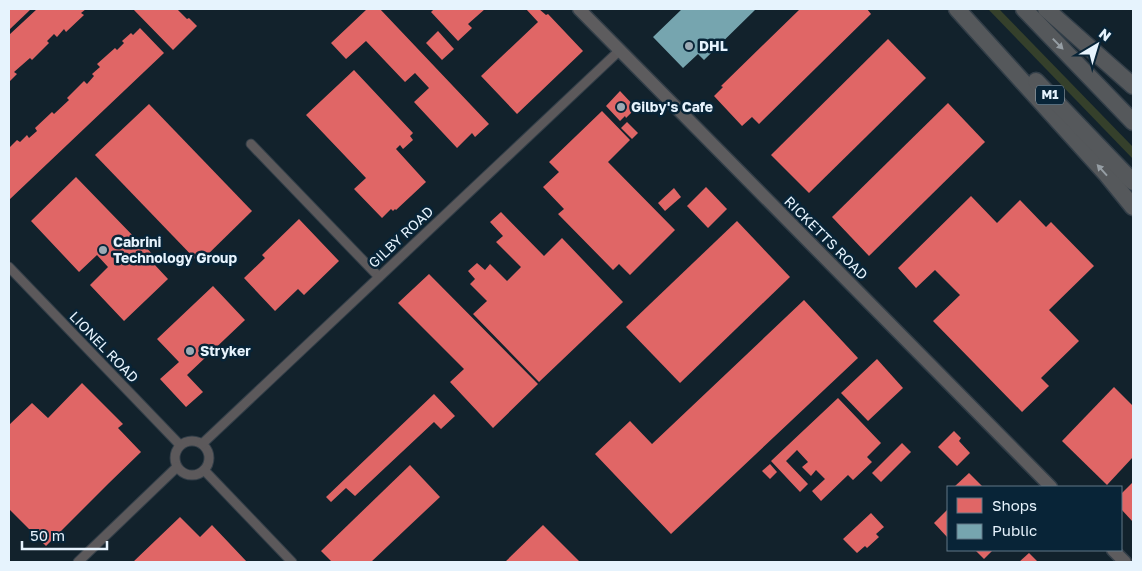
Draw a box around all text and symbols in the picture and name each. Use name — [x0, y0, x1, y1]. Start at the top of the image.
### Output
north arrow — [1072, 20, 1122, 70]
text: N — [1096, 24, 1115, 44]
place label: DHL — [699, 37, 728, 54]
one-way arrow — [1052, 37, 1064, 49]
marker: DHL — [683, 40, 695, 52]
road number: M1 — [1036, 86, 1064, 104]
place label: Gilby's Cafe — [631, 98, 713, 115]
marker: Gilby's Cafe — [615, 101, 627, 113]
one-way arrow — [1096, 165, 1108, 177]
street label: RICKETTS ROAD — [781, 192, 872, 283]
street label: GILBY ROAD — [365, 202, 437, 271]
place label: Cabrini Technology Group — [113, 233, 237, 266]
marker: Cabrini Technology Group — [97, 244, 109, 256]
street label: LIONEL ROAD — [66, 308, 142, 386]
place label: Stryker — [200, 342, 251, 359]
marker: Stryker — [184, 345, 196, 357]
legend — [947, 486, 1122, 551]
text: Shops — [992, 496, 1037, 514]
scale bar — [22, 518, 108, 550]
text: Public — [992, 521, 1037, 539]
text: 50 m — [30, 526, 65, 544]

